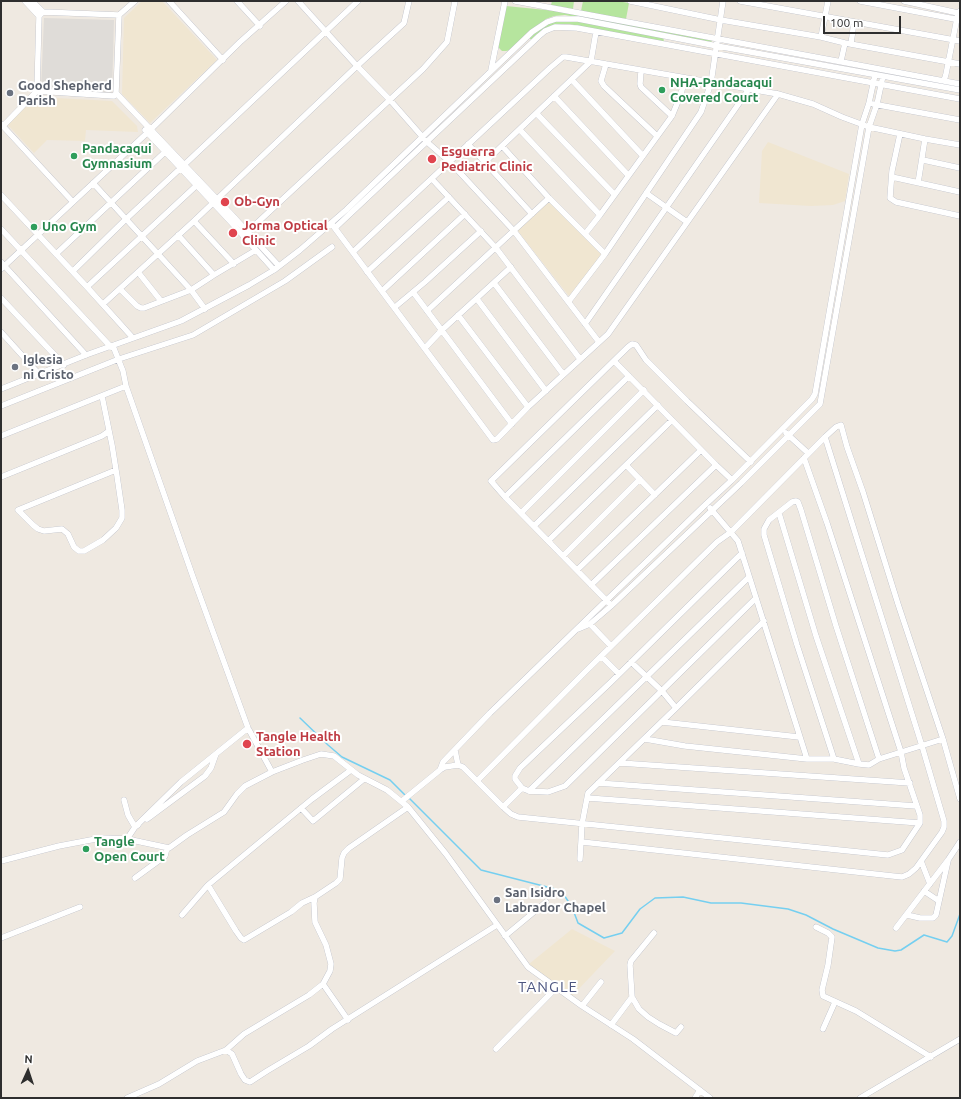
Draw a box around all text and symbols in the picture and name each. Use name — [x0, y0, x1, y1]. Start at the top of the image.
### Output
scale bar — [825, 8, 903, 34]
text: 100 m — [830, 16, 863, 29]
place label: NHA-Pandacaqui Covered Court — [670, 75, 772, 106]
place label: Good Shepherd Parish — [18, 78, 112, 109]
marker: NHA-Pandacaqui Covered Court — [657, 85, 667, 95]
marker: Good Shepherd Parish — [5, 88, 15, 98]
place label: Pandacaqui Gymnasium — [82, 141, 152, 172]
place label: Esguerra Pediatric Clinic — [441, 144, 532, 175]
marker: Pandacaqui Gymnasium — [69, 151, 79, 161]
marker: Esguerra Pediatric Clinic — [426, 153, 438, 165]
place label: Ob-Gyn — [234, 194, 280, 210]
marker: Ob-Gyn — [219, 196, 231, 208]
place label: Jorma Optical Clinic — [242, 218, 328, 249]
place label: Uno Gym — [42, 219, 97, 235]
marker: Uno Gym — [29, 222, 39, 232]
marker: Jorma Optical Clinic — [227, 227, 239, 239]
place label: Iglesia ni Cristo — [23, 352, 74, 383]
marker: Iglesia ni Cristo — [10, 362, 20, 372]
place label: Tangle Health Station — [256, 729, 341, 760]
marker: Tangle Health Station — [241, 738, 253, 750]
place label: Tangle Open Court — [94, 834, 165, 865]
marker: Tangle Open Court — [81, 844, 91, 854]
place label: San Isidro Labrador Chapel — [505, 885, 606, 916]
marker: San Isidro Labrador Chapel — [492, 895, 502, 905]
district label: TANGLE — [518, 978, 578, 996]
north arrow — [8, 1051, 48, 1091]
text: N — [24, 1053, 33, 1065]

